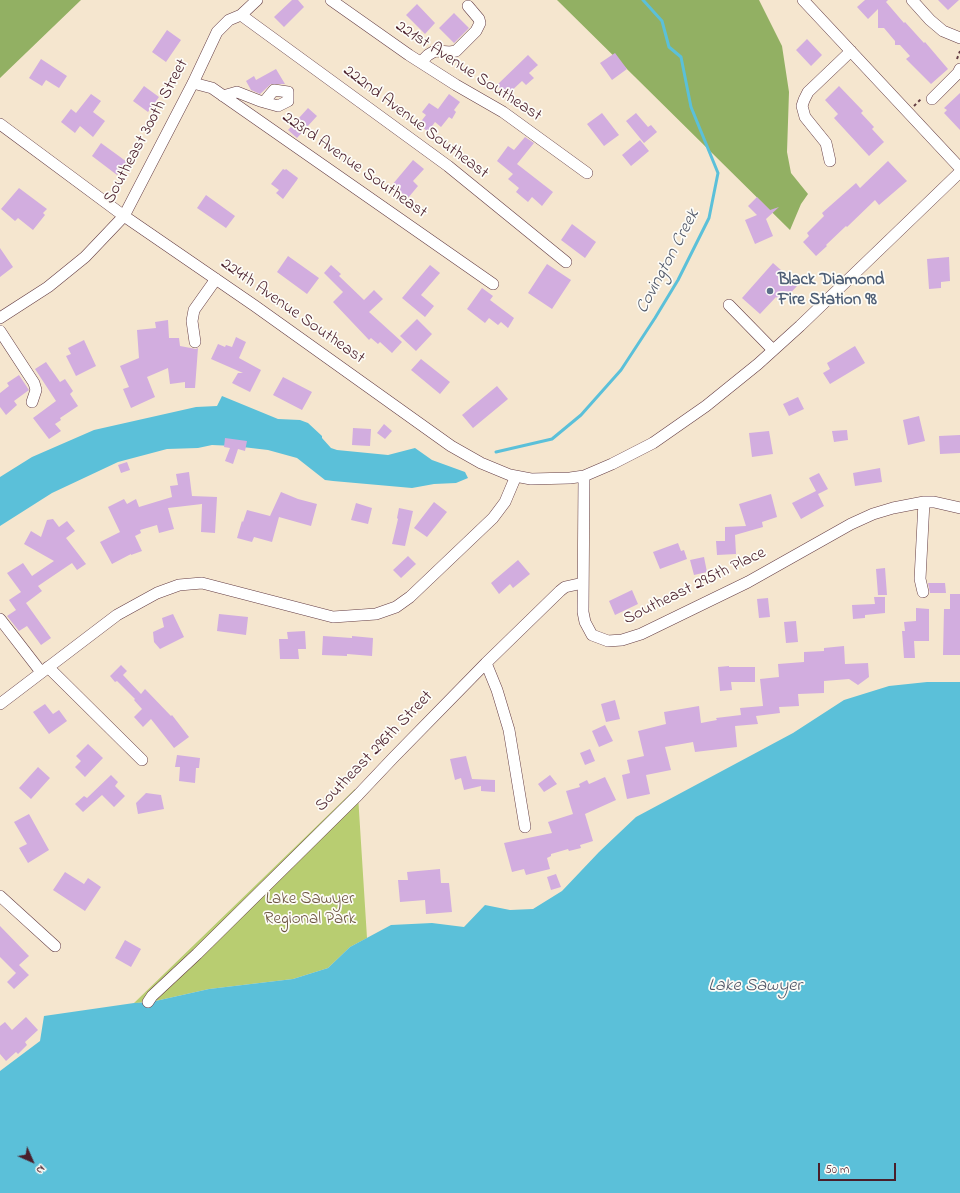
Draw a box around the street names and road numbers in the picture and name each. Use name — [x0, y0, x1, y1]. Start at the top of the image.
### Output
street label: 221st Avenue Southeast — [391, 17, 545, 127]
street label: Southeast 300th Street — [100, 56, 194, 208]
street label: 222nd Avenue Southeast — [338, 62, 492, 184]
street label: 223rd Avenue Southeast — [278, 108, 430, 224]
street label: 224th Avenue Southeast — [216, 254, 368, 370]
street label: Southeast 295th Place — [620, 544, 770, 630]
street label: Southeast 296th Street — [312, 687, 438, 817]

